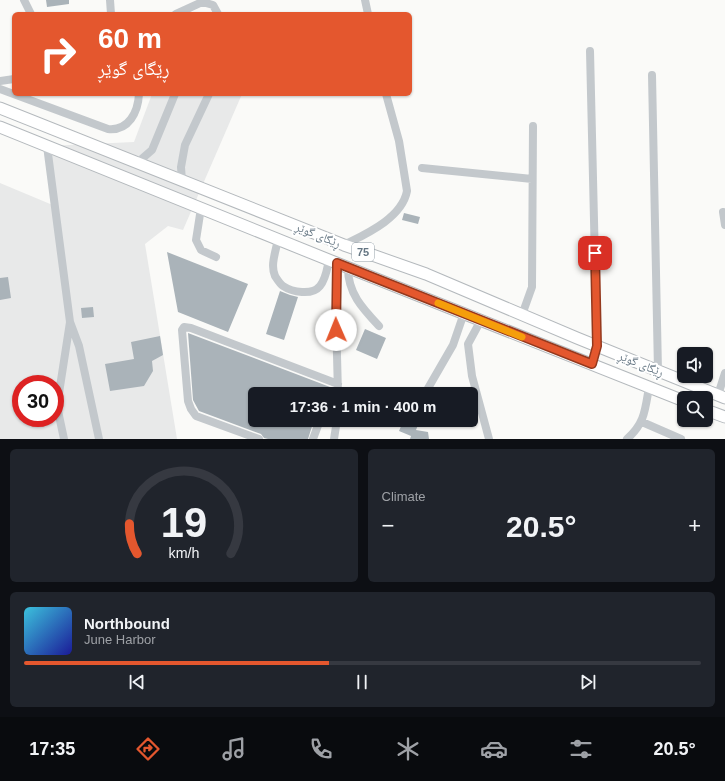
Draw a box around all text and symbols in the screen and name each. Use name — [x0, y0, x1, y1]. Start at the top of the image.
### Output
text: 60 m — [98, 23, 162, 54]
icon: right — [32, 28, 84, 80]
text: ڕێگای گوێڕ — [98, 59, 169, 79]
street label: ڕێگای گوێڕ — [291, 219, 343, 253]
pin — [578, 236, 612, 270]
icon: arrive — [584, 242, 606, 264]
road number: 75 — [352, 243, 374, 261]
position arrow — [315, 309, 357, 351]
map controls — [677, 347, 713, 427]
button: sound — [677, 347, 713, 383]
street label: ڕێگای گوێڕ — [614, 348, 666, 382]
speed limit sign: 30 — [12, 375, 64, 427]
button: search — [677, 391, 713, 427]
text: 17:36 · 1 min · 400 m — [290, 398, 436, 415]
text: Climate — [382, 489, 426, 504]
text: 19 — [161, 498, 207, 545]
text: 20.5° — [506, 510, 576, 543]
text: − — [382, 513, 394, 538]
text: + — [688, 513, 701, 538]
text: km/h — [168, 544, 199, 560]
text: Northbound — [84, 615, 170, 632]
text: June Harbor — [84, 632, 156, 647]
icon: previous — [126, 671, 148, 693]
icon: pause — [351, 671, 373, 693]
icon: next — [577, 671, 599, 693]
icon: directions — [134, 735, 162, 763]
icon: music — [220, 735, 248, 763]
icon: phone — [307, 735, 335, 763]
icon: climate — [394, 735, 422, 763]
icon: car — [480, 735, 508, 763]
icon: filters — [567, 735, 595, 763]
text: 17:35 — [29, 739, 75, 759]
text: 20.5° — [653, 739, 696, 759]

